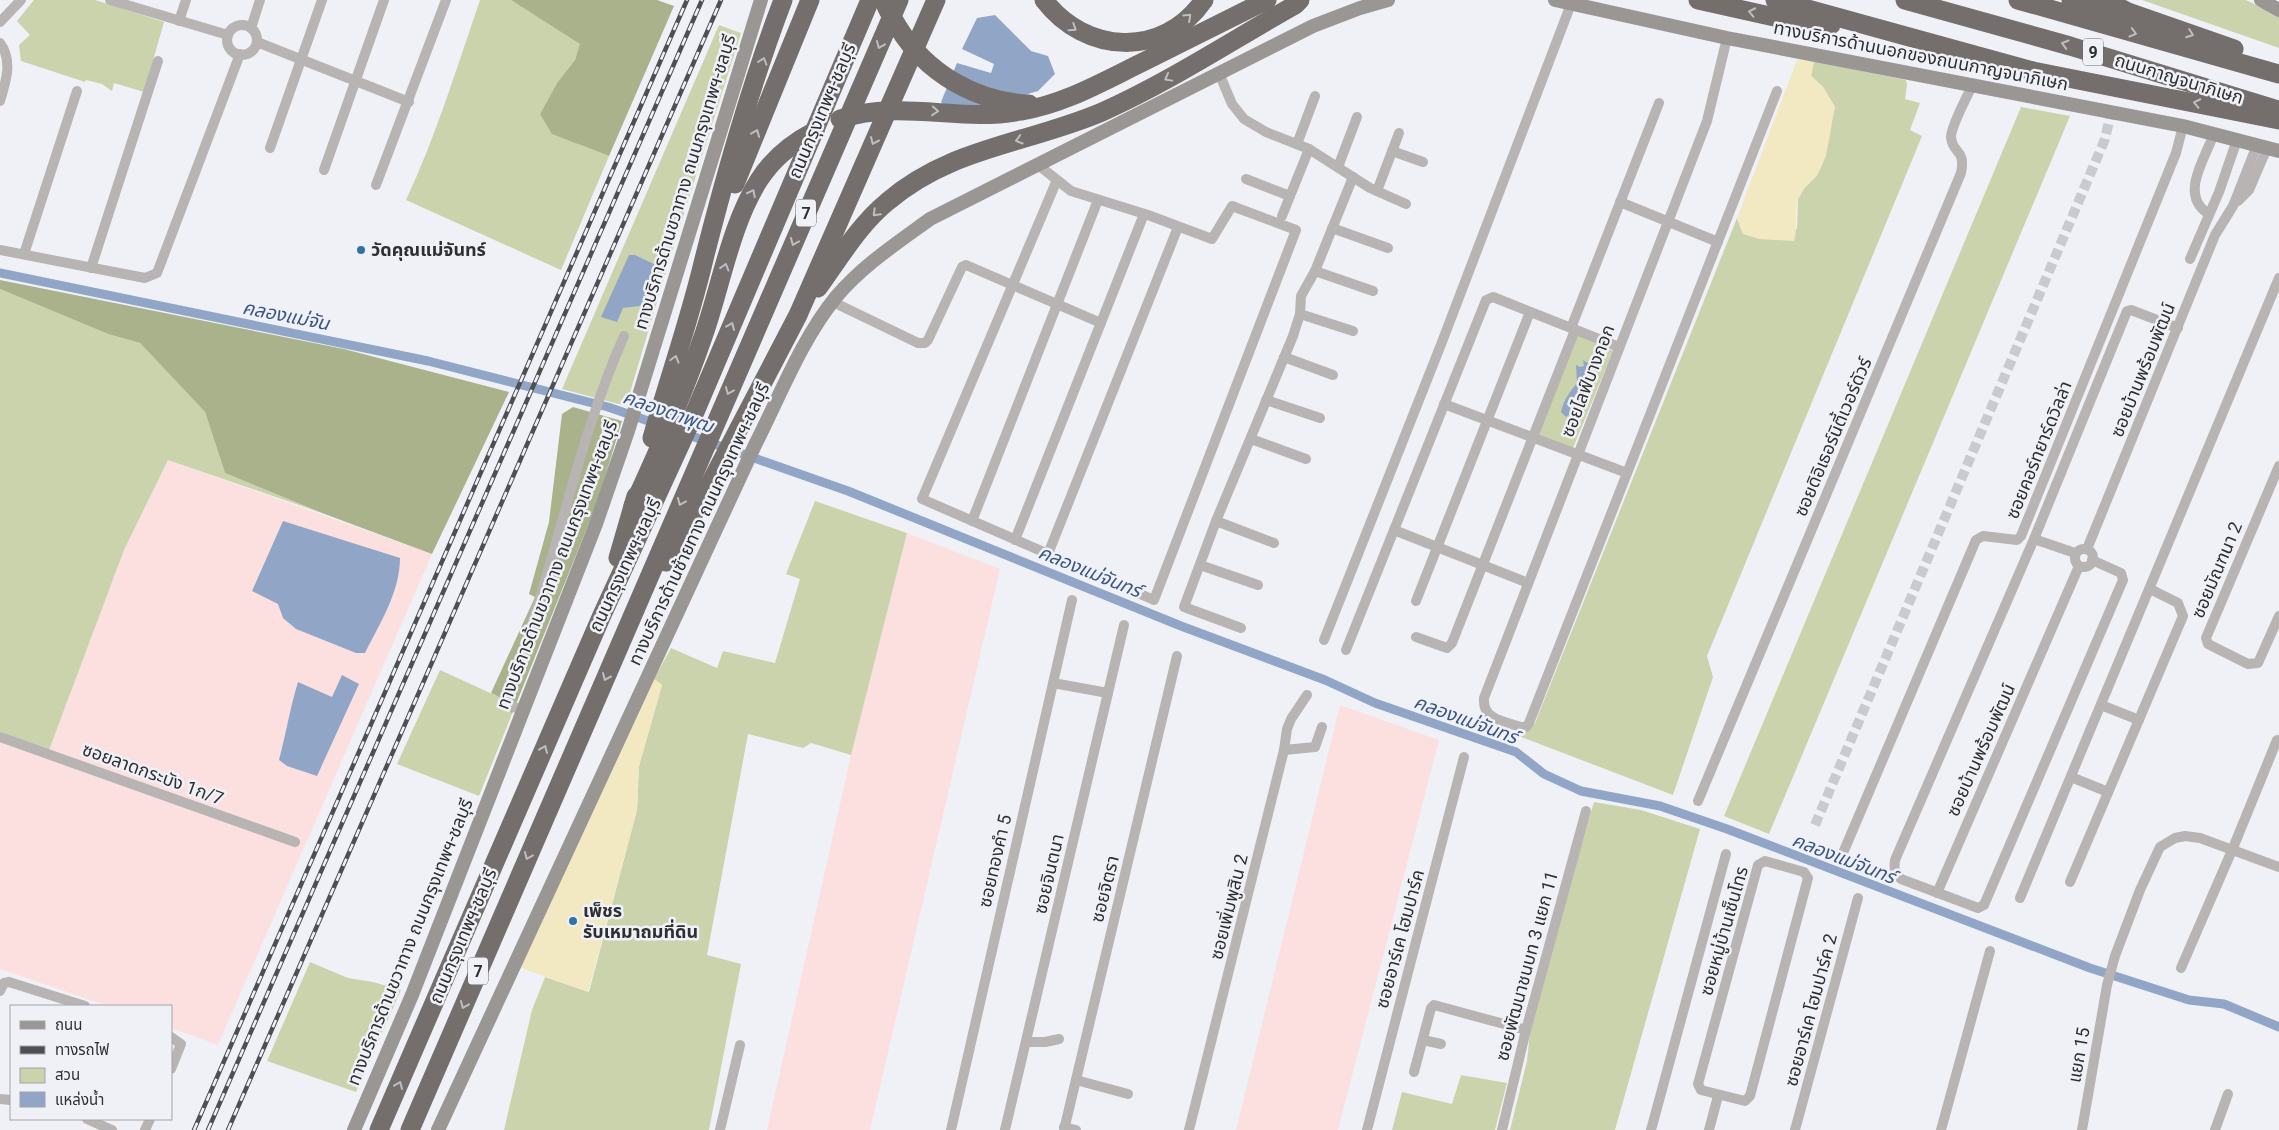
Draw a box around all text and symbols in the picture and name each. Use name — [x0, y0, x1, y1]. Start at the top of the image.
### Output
one-way arrow — [1747, 7, 1756, 18]
one-way arrow — [1182, 14, 1191, 23]
street label: ทางบริการด้านนอกของถนนกาญจนาภิเษก — [1772, 17, 2070, 94]
one-way arrow — [1068, 22, 1077, 31]
one-way arrow — [2128, 27, 2136, 37]
one-way arrow — [2185, 28, 2194, 38]
street label: ทางบริการด้านขวาทาง ถนนกรุงเทพฯ-ชลบุรี — [630, 32, 741, 332]
road number: 9 — [2083, 38, 2103, 66]
street label: ถนนกรุงเทพฯ-ชลบุรี — [784, 40, 861, 182]
one-way arrow — [875, 40, 886, 49]
one-way arrow — [2062, 40, 2070, 50]
street label: ถนนกาญจนาภิเษก — [2112, 49, 2246, 108]
one-way arrow — [757, 58, 767, 66]
one-way arrow — [1164, 71, 1173, 81]
one-way arrow — [2193, 98, 2201, 109]
one-way arrow — [932, 106, 940, 117]
one-way arrow — [749, 129, 760, 138]
one-way arrow — [1015, 135, 1023, 145]
one-way arrow — [870, 136, 881, 145]
one-way arrow — [746, 190, 756, 199]
road number: 7 — [796, 200, 816, 227]
one-way arrow — [873, 207, 882, 216]
one-way arrow — [789, 237, 800, 246]
place label: วัดคุณแม่จันทร์ — [371, 239, 486, 261]
marker: วัดคุณแม่จันทร์ — [355, 244, 367, 256]
one-way arrow — [720, 263, 730, 271]
water label: คลองแม่จัน — [241, 296, 333, 335]
street label: ซอยบ้านพร้อมพัฒน์ — [2106, 300, 2179, 440]
one-way arrow — [725, 322, 736, 331]
street label: ซอยไลฟ์บางกอก — [1556, 322, 1619, 440]
street label: ซอยดิอิเธอร์นิตี้เวอร์ดัวร์ — [1788, 353, 1876, 519]
one-way arrow — [669, 355, 680, 364]
street label: ซอยคอร์ทยาร์ดวิลล่า — [2001, 378, 2076, 522]
street label: ทางบริการด้านซ้ายทาง ถนนกรุงเทพฯ-ชลบุรี — [624, 379, 774, 669]
water label: คลองตาพุฒ — [620, 385, 718, 438]
one-way arrow — [725, 386, 735, 395]
street label: ทางบริการด้านขวาทาง ถนนกรุงเทพฯ-ชลบุรี — [492, 417, 622, 712]
street label: ถนนกรุงเทพฯ-ชลบุรี — [585, 495, 665, 635]
one-way arrow — [677, 497, 687, 506]
street label: ซอยมัณฑนา 2 — [2187, 518, 2246, 621]
water label: คลองแม่จันทร์ — [1035, 540, 1149, 604]
one-way arrow — [601, 672, 612, 681]
street label: ซอยบ้านพร้อมพัฒน์ — [1942, 680, 2019, 819]
water label: คลองแม่จันทร์ — [1411, 690, 1525, 751]
street label: ซอยลาดกระบัง 1ก/7 — [80, 738, 227, 809]
one-way arrow — [537, 745, 548, 754]
street label: ทางบริการด้านขวาทาง ถนนกรุงเทพฯ-ชลบุรี — [342, 795, 478, 1089]
street label: ซอยทองคำ 5 — [974, 812, 1015, 910]
water label: คลองแม่จันทร์ — [1789, 828, 1903, 890]
street label: ซอยจินตนา — [1029, 832, 1068, 916]
one-way arrow — [523, 851, 534, 860]
street label: ซอยเพิ่มพูสิน 2 — [1204, 852, 1254, 962]
street label: ซอยจิตรา — [1086, 853, 1123, 924]
street label: ซอยหมู่บ้านเซ็นโทร — [1695, 864, 1754, 998]
street label: ถนนกรุงเทพฯ-ชลบุรี — [425, 865, 502, 1007]
street label: ซอยอาร์เค โฮมปาร์ค — [1371, 867, 1428, 1010]
street label: ซอยพัฒนาชนบท 3 แยก 11 — [1491, 869, 1562, 1063]
place label: เพ็ชร รับเหมาถมที่ดิน — [583, 900, 698, 942]
marker: เพ็ชร รับเหมาถมที่ดิน — [567, 915, 579, 927]
street label: ซอยอาร์เค โฮมปาร์ค 2 — [1780, 931, 1841, 1089]
road number: 7 — [468, 958, 488, 984]
one-way arrow — [459, 1000, 470, 1009]
legend — [10, 1005, 172, 1120]
text: ถนน — [55, 1016, 82, 1034]
street label: แยก 15 — [2063, 1026, 2094, 1084]
text: ทางรถไฟ — [55, 1041, 109, 1059]
text: สวน — [55, 1066, 80, 1084]
one-way arrow — [392, 1081, 403, 1090]
text: แหล่งน้ำ — [55, 1089, 104, 1109]

